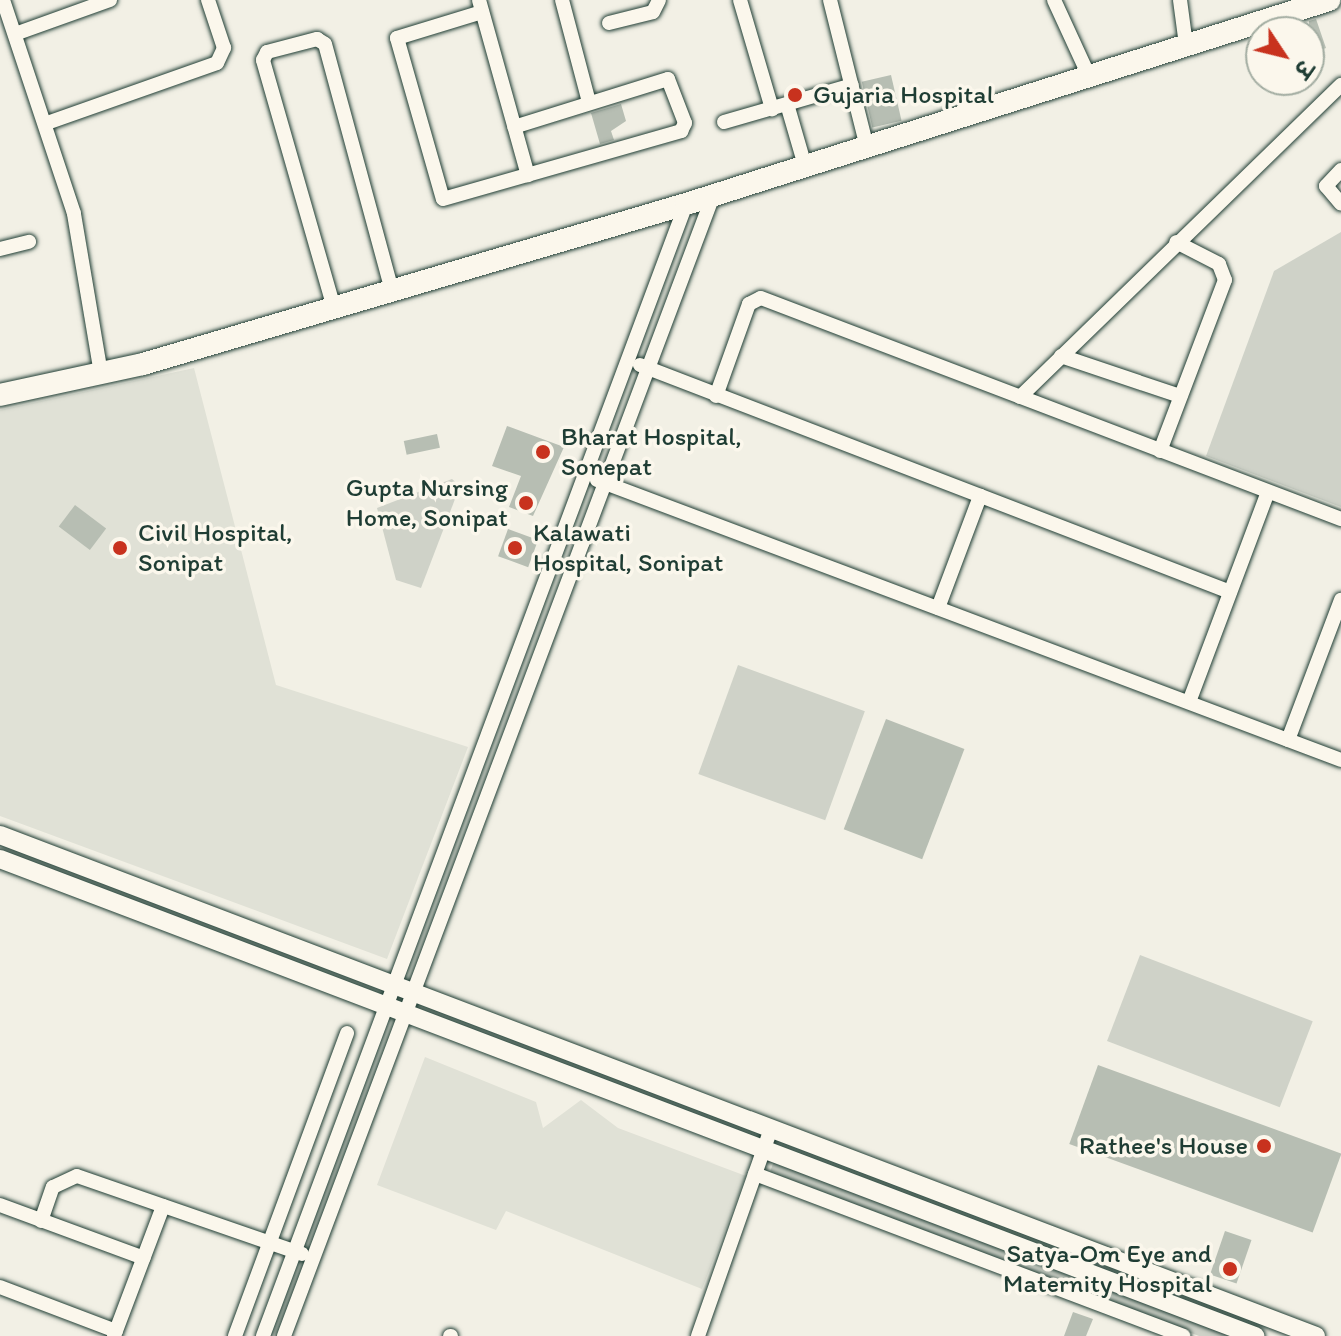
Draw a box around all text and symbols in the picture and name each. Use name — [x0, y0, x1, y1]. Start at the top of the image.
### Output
north arrow — [1245, 16, 1325, 96]
text: उ — [1288, 55, 1319, 83]
place label: Gujaria Hospital — [813, 79, 993, 111]
marker: Gujaria Hospital — [784, 84, 806, 106]
place label: Bharat Hospital, Sonepat — [561, 421, 743, 482]
marker: Bharat Hospital, Sonepat — [532, 441, 554, 463]
place label: Gupta Nursing Home, Sonipat — [345, 472, 508, 534]
marker: Gupta Nursing Home, Sonipat — [515, 492, 537, 514]
place label: Civil Hospital, Sonipat — [138, 517, 292, 578]
place label: Kalawati Hospital, Sonipat — [533, 517, 723, 578]
marker: Civil Hospital, Sonipat — [109, 537, 131, 559]
marker: Kalawati Hospital, Sonipat — [504, 537, 526, 559]
place label: Rathee's House — [1079, 1130, 1248, 1162]
marker: Rathee's House — [1255, 1137, 1273, 1155]
place label: Satya-Om Eye and Maternity Hospital — [1004, 1238, 1212, 1300]
marker: Satya-Om Eye and Maternity Hospital — [1219, 1258, 1241, 1280]

